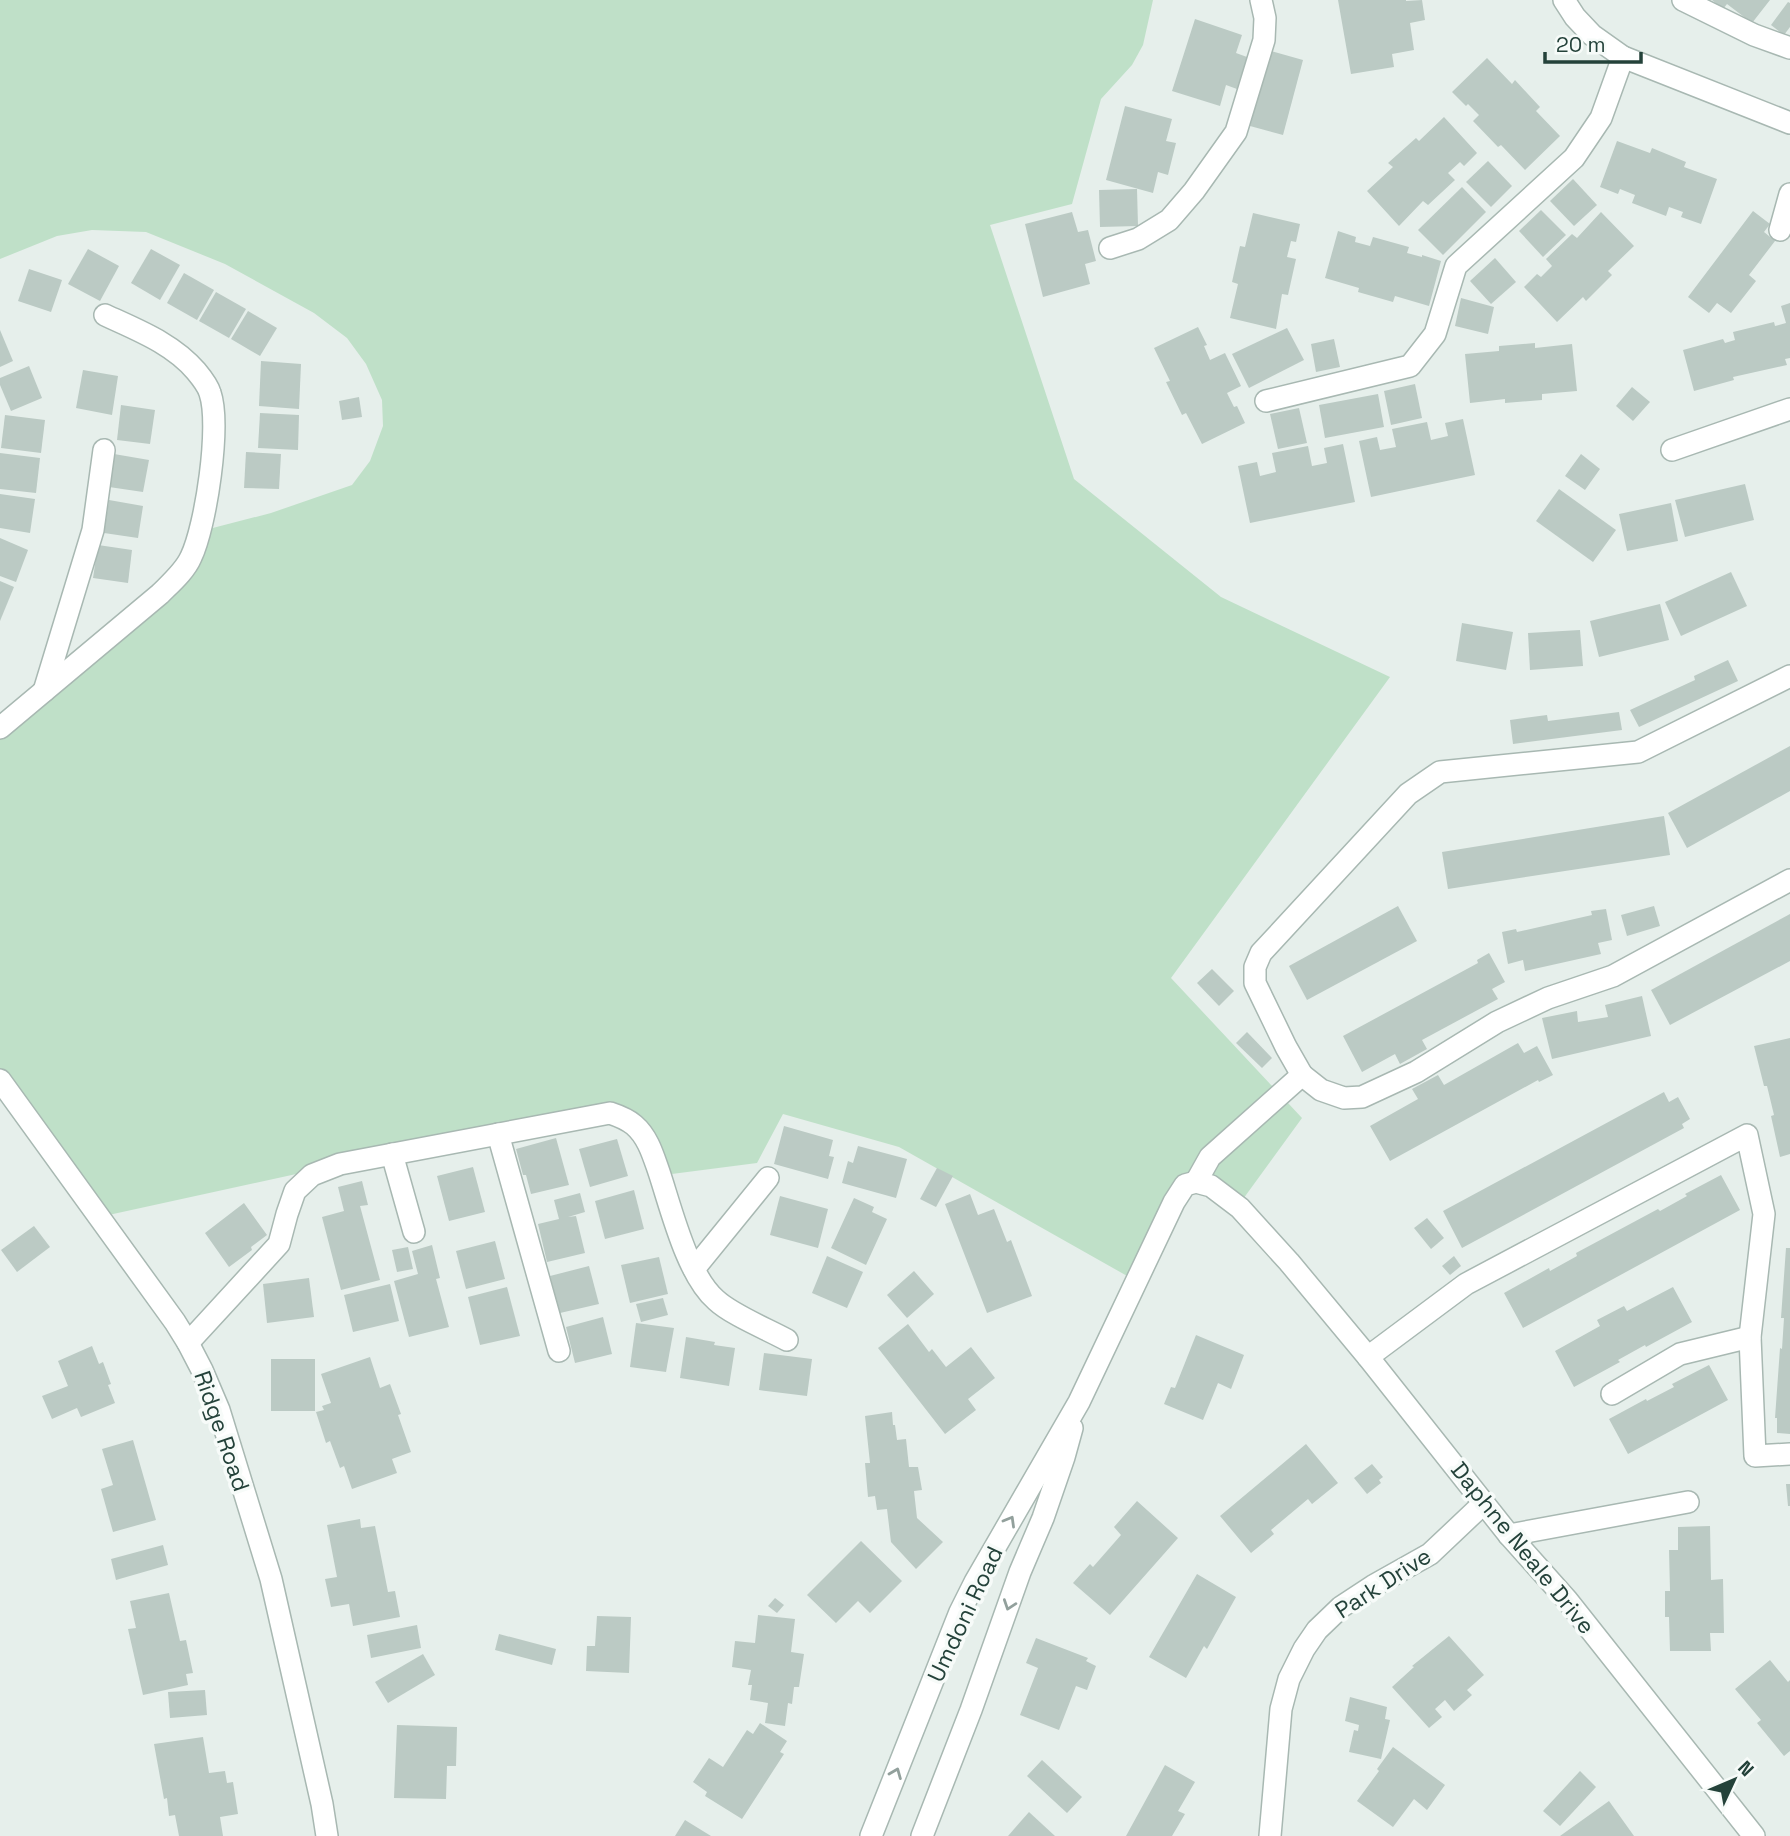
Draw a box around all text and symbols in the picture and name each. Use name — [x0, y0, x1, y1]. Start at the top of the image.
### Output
scale bar — [1545, 21, 1641, 65]
text: 20 m — [1556, 31, 1606, 58]
street label: Ridge Road — [187, 1367, 257, 1495]
street label: Daphne Neale Drive — [1444, 1456, 1602, 1640]
one-way arrow — [1002, 1516, 1015, 1528]
street label: Umdoni Road — [921, 1541, 1009, 1687]
street label: Park Drive — [1329, 1541, 1437, 1625]
one-way arrow — [1003, 1598, 1017, 1611]
north arrow — [1699, 1745, 1769, 1815]
text: N — [1732, 1755, 1759, 1782]
one-way arrow — [888, 1767, 902, 1779]

